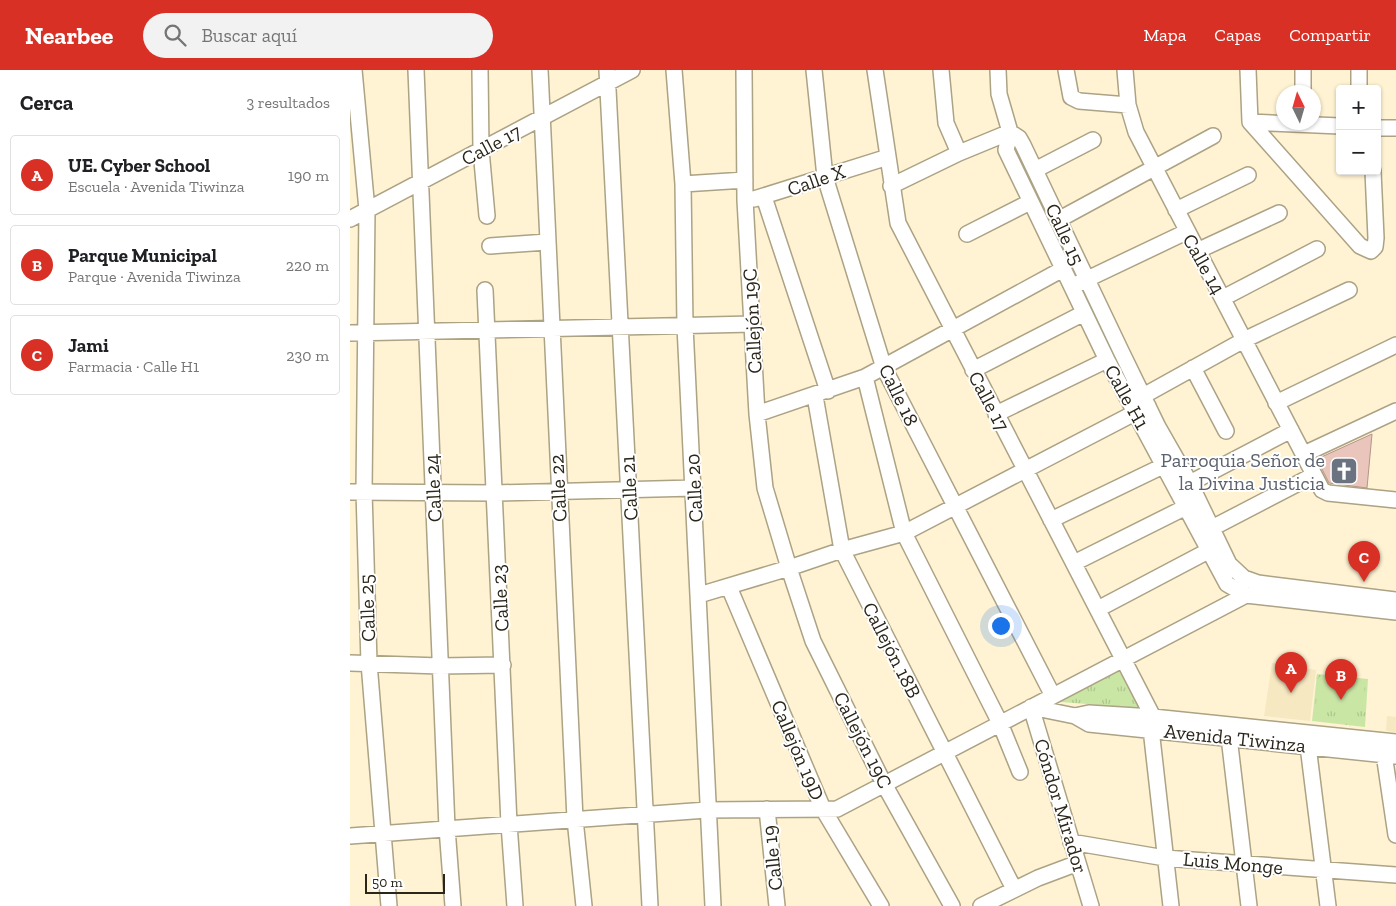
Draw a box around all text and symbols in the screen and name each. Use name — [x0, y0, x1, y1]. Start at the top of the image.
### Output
search box — [143, 13, 493, 58]
text: Nearbee — [25, 21, 113, 50]
icon: search — [161, 21, 189, 49]
text: Buscar aquí — [201, 24, 297, 47]
text: Mapa — [1143, 24, 1186, 46]
text: Capas — [1214, 24, 1261, 46]
text: Compartir — [1289, 24, 1371, 46]
north arrow — [1276, 85, 1321, 130]
map controls — [1336, 85, 1381, 175]
button: + — [1336, 85, 1381, 130]
text: Cerca — [20, 90, 73, 115]
text: 3 resultados — [246, 93, 330, 112]
street label: Calle 17 — [457, 119, 525, 171]
button: − — [1336, 130, 1381, 175]
text: UE. Cyber School — [68, 154, 210, 177]
street label: Calle X — [784, 159, 848, 201]
text: A — [32, 166, 43, 185]
text: 190 m — [288, 166, 329, 185]
text: Escuela · Avenida Tiwinza — [68, 177, 244, 196]
street label: Calle 15 — [1040, 199, 1090, 269]
street label: Calle 14 — [1178, 229, 1231, 299]
text: Parque Municipal — [68, 244, 217, 267]
text: B — [32, 256, 42, 275]
text: 220 m — [286, 256, 329, 275]
text: Parque · Avenida Tiwinza — [68, 267, 241, 286]
street label: Callejón 19C — [737, 268, 767, 374]
text: Jami — [68, 334, 109, 357]
text: C — [32, 346, 42, 365]
text: 230 m — [286, 346, 329, 365]
text: Farmacia · Calle H1 — [68, 357, 199, 376]
street label: Calle 18 — [874, 360, 924, 430]
street label: Calle H1 — [1100, 361, 1155, 434]
street label: Calle 17 — [963, 367, 1015, 435]
place label: Parroquia Señor de la Divina Justicia — [1160, 448, 1325, 495]
street label: Calle 24 — [419, 453, 447, 523]
street label: Calle 20 — [680, 453, 708, 523]
street label: Calle 22 — [544, 454, 572, 522]
street label: Calle 21 — [615, 455, 643, 521]
church icon: Parroquia Señor de la Divina Justicia — [1329, 456, 1359, 486]
pin: C — [1348, 541, 1380, 582]
street label: Calle 23 — [486, 564, 514, 632]
street label: Calle 25 — [354, 574, 380, 642]
street label: Callejón 18B — [858, 598, 926, 702]
your location — [988, 613, 1014, 639]
pin: A — [1275, 652, 1307, 693]
pin: B — [1325, 659, 1357, 700]
street label: Callejón 19C — [828, 688, 898, 792]
street label: Callejón 19D — [766, 696, 830, 804]
street label: Avenida Tiwinza — [1163, 719, 1307, 757]
street label: Cóndor Mirador — [1029, 736, 1093, 876]
street label: Calle 19 — [757, 824, 787, 892]
street label: Luis Monge — [1182, 847, 1284, 879]
scale bar — [365, 871, 445, 894]
text: 50 m — [372, 874, 403, 891]

